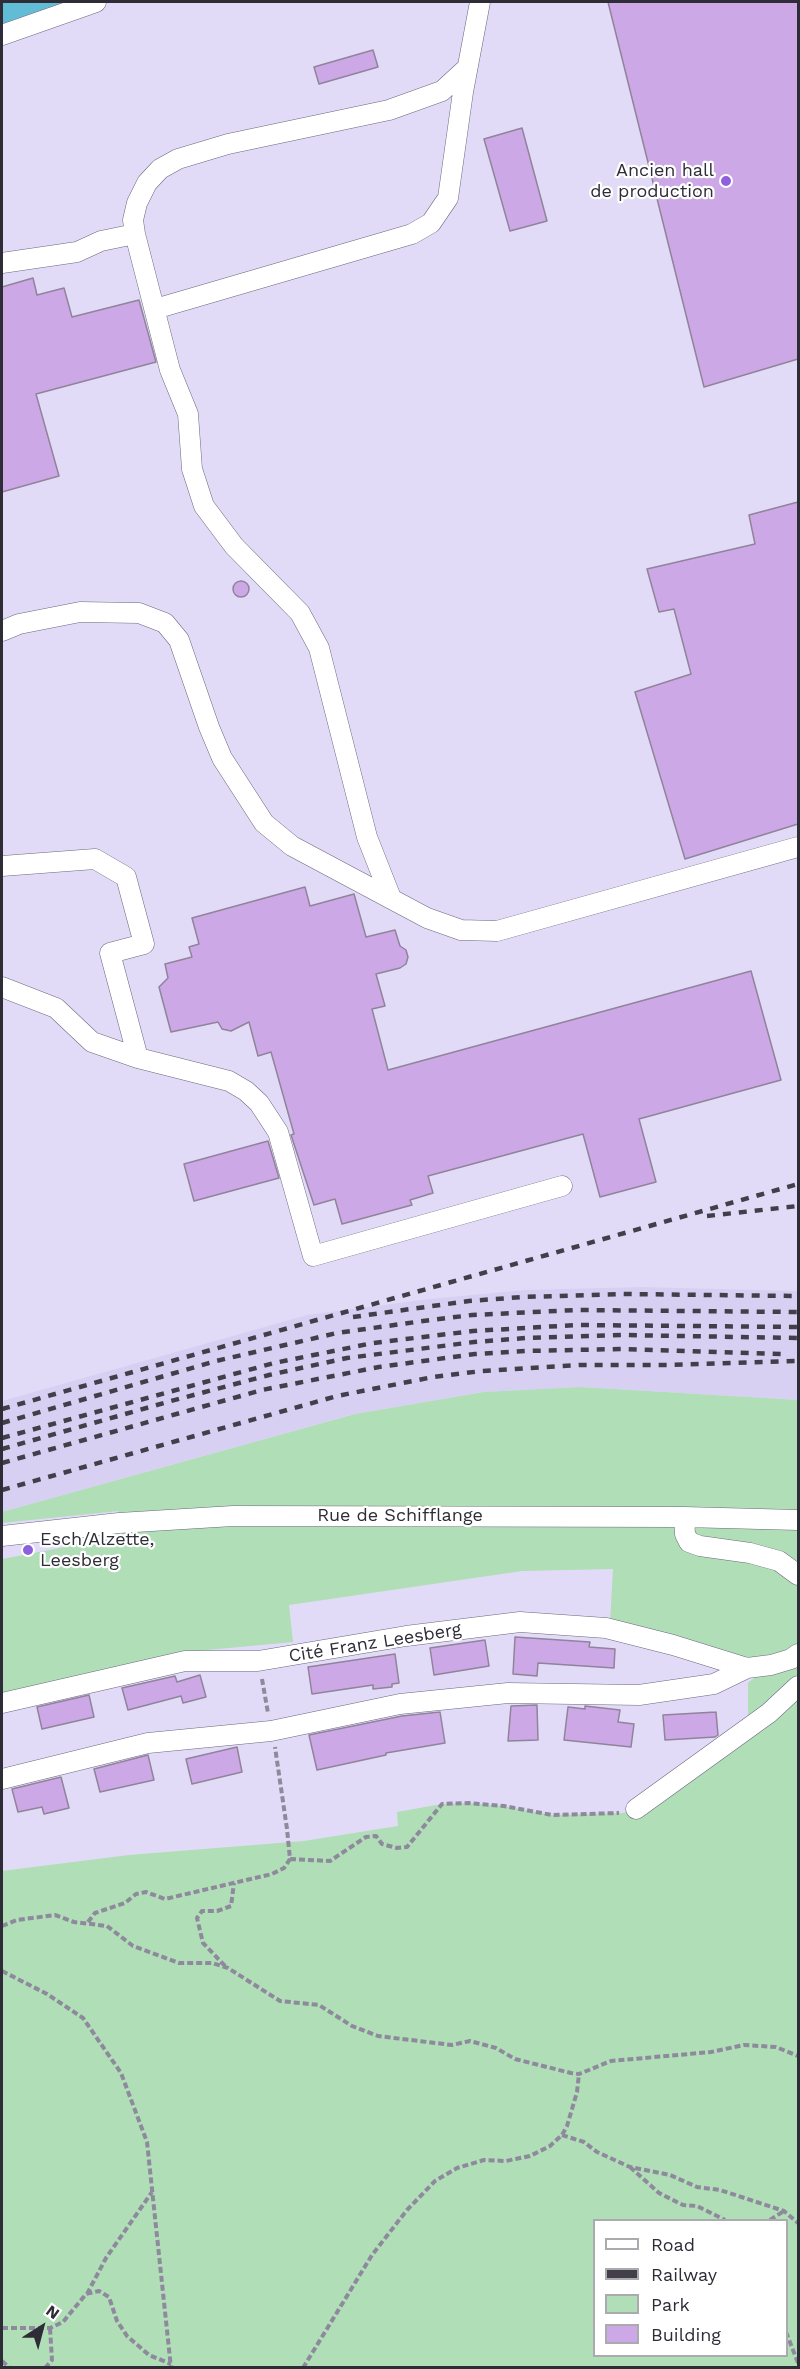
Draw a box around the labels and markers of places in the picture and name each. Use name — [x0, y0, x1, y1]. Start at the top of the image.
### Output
place label: Ancien hall de production — [590, 160, 714, 202]
marker: Ancien hall de production — [719, 174, 733, 188]
place label: Esch/Alzette, Leesberg — [40, 1529, 154, 1572]
marker: Esch/Alzette, Leesberg — [21, 1543, 35, 1557]

